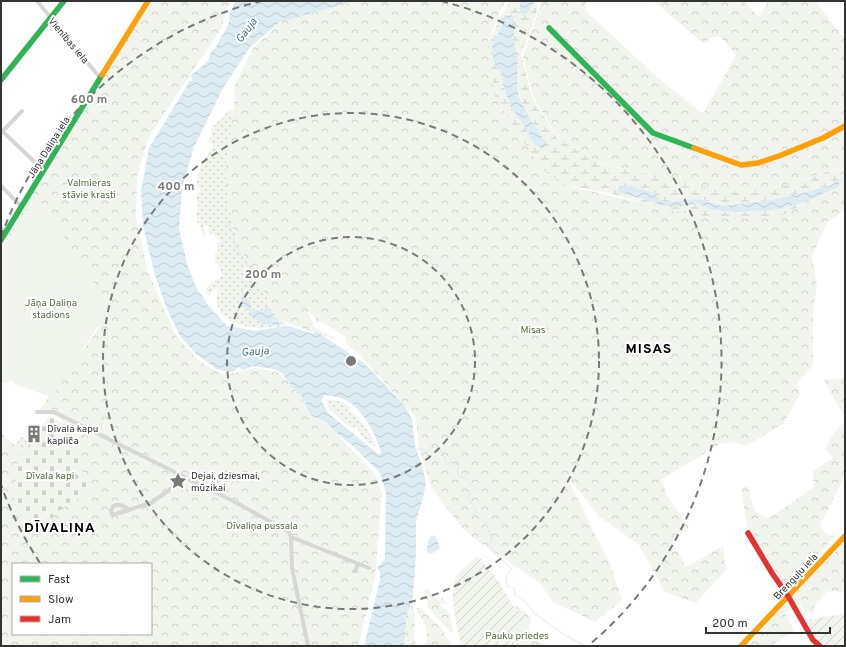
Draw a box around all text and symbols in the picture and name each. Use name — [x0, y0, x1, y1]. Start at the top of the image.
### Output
street label: Vienības iela — [45, 15, 91, 67]
water label: Gauja — [233, 15, 261, 46]
text: 600 m — [71, 92, 107, 108]
street label: Jāņa Daliņa iela — [25, 115, 73, 181]
park label: Valmieras stāvie krasti — [62, 177, 116, 202]
text: 400 m — [157, 179, 195, 195]
text: 200 m — [245, 267, 281, 283]
park label: Jāņa Daliņa stadions — [25, 297, 77, 322]
park label: Misas — [520, 324, 546, 337]
district label: MISAS — [626, 341, 672, 358]
water label: Gauja — [241, 344, 270, 360]
centre of rings — [344, 354, 358, 368]
place label: Dīvala kapu kapliča — [47, 423, 99, 448]
building icon: Dīvala kapu kapliča — [24, 424, 44, 444]
park label: Dīvala kapi — [26, 470, 74, 483]
place label: Dejai, dziesmai, mūzikai — [191, 470, 260, 495]
place icon: Dejai, dziesmai, mūzikai — [168, 471, 188, 491]
district label: DĪVALIŅA — [24, 519, 96, 537]
park label: Dīvaliņa pussala — [226, 520, 298, 533]
street label: Brenguļu iela — [771, 551, 821, 603]
legend — [12, 563, 152, 635]
text: Fast — [48, 572, 70, 588]
text: Slow — [48, 592, 74, 608]
scale bar — [706, 609, 830, 635]
text: Jam — [48, 612, 71, 628]
text: 200 m — [712, 616, 748, 632]
park label: Pauku priedes — [485, 630, 549, 643]

